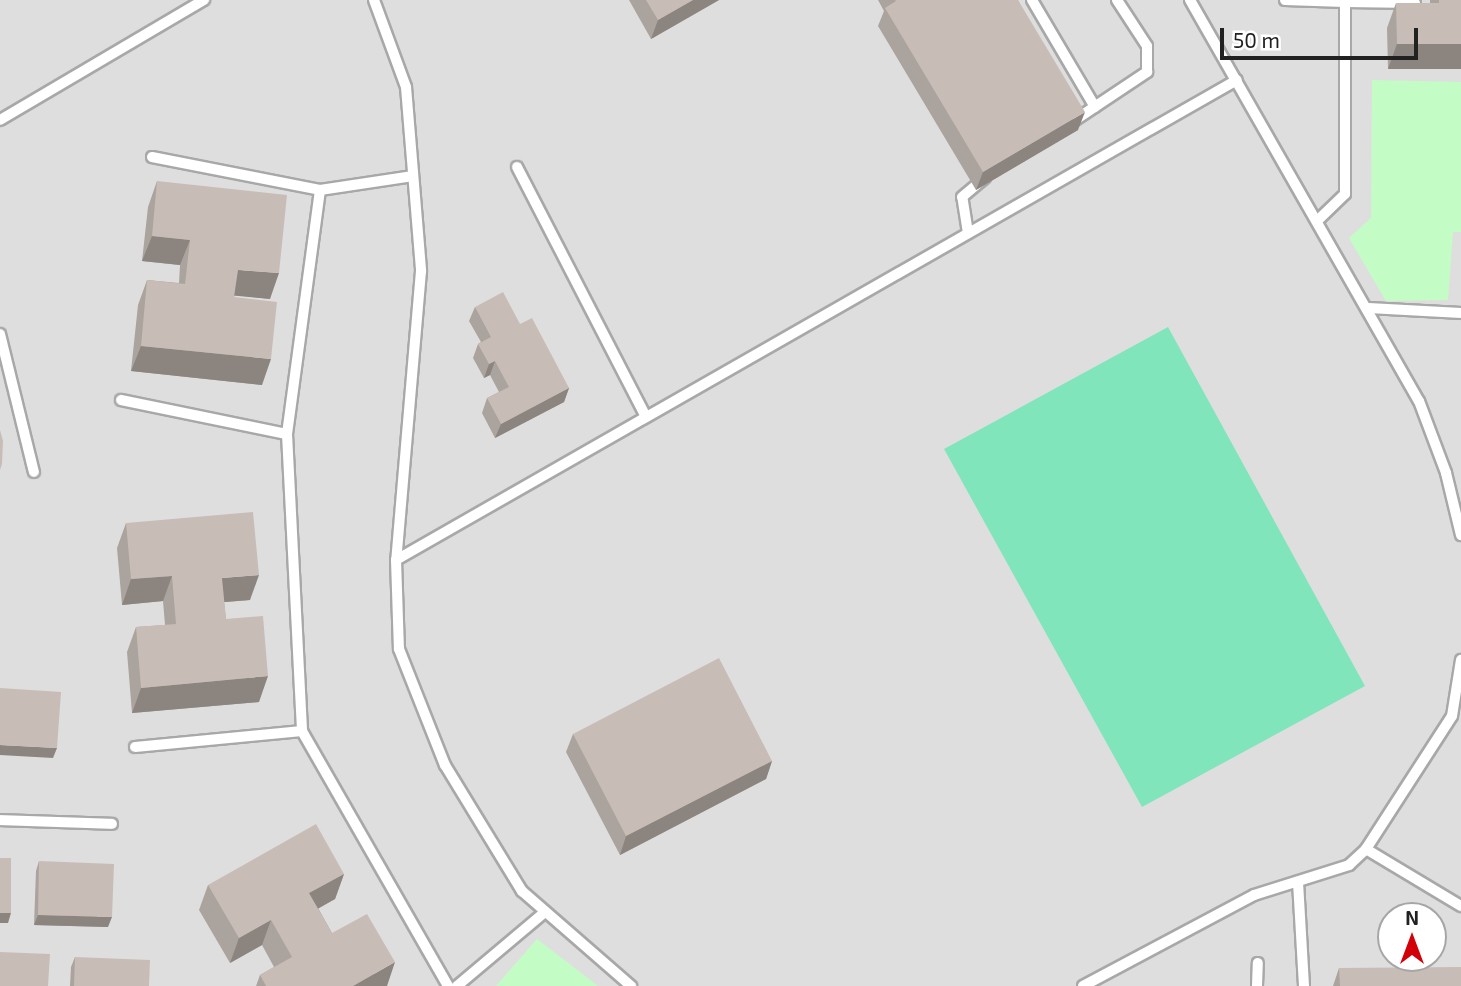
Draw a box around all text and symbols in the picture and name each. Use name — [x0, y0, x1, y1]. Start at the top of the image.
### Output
scale bar — [1223, 14, 1421, 58]
text: 50 m — [1233, 27, 1280, 52]
north arrow — [1377, 902, 1447, 972]
text: N — [1405, 906, 1419, 929]

